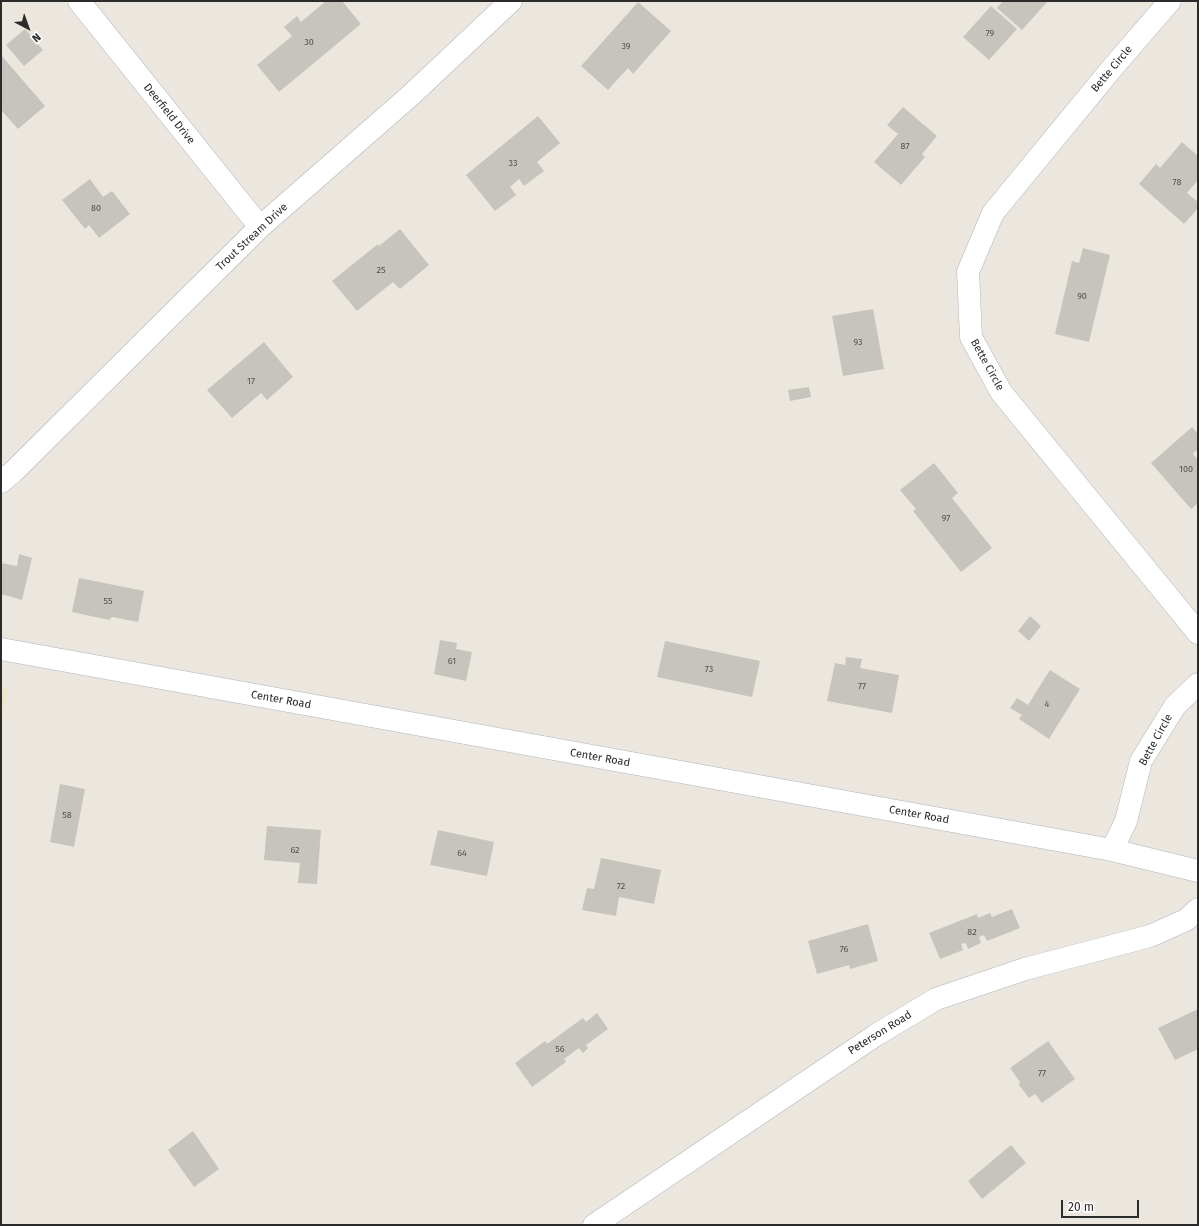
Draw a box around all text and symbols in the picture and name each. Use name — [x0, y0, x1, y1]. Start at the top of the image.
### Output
north arrow — [8, 8, 48, 48]
house number: 79 — [986, 28, 994, 38]
text: N — [29, 30, 43, 45]
house number: 30 — [304, 37, 314, 47]
house number: 39 — [621, 41, 631, 51]
street label: Bette Circle — [1089, 43, 1135, 95]
street label: Deerfield Drive — [141, 81, 197, 147]
house number: 87 — [901, 141, 909, 151]
house number: 33 — [509, 158, 517, 168]
house number: 78 — [1173, 177, 1181, 187]
street label: Trout Stream Drive — [214, 201, 290, 273]
house number: 80 — [91, 203, 101, 213]
house number: 25 — [377, 265, 385, 275]
house number: 90 — [1077, 291, 1087, 301]
house number: 93 — [853, 337, 863, 347]
street label: Bette Circle — [967, 337, 1007, 393]
house number: 17 — [247, 376, 255, 386]
house number: 100 — [1179, 464, 1193, 474]
house number: 97 — [942, 513, 950, 523]
house number: 55 — [104, 596, 112, 606]
house number: 61 — [448, 656, 456, 666]
house number: 73 — [705, 664, 713, 674]
house number: 77 — [858, 681, 866, 691]
street label: Center Road — [250, 688, 312, 712]
house number: 4 — [1045, 699, 1049, 709]
street label: Bette Circle — [1136, 712, 1176, 768]
street label: Center Road — [569, 746, 631, 770]
street label: Center Road — [888, 803, 950, 827]
house number: 58 — [62, 810, 72, 820]
house number: 62 — [290, 845, 300, 855]
house number: 64 — [457, 848, 467, 858]
house number: 72 — [617, 881, 625, 891]
house number: 82 — [967, 927, 977, 937]
house number: 76 — [840, 944, 848, 954]
street label: Peterson Road — [846, 1008, 914, 1058]
house number: 56 — [555, 1044, 565, 1054]
house number: 77 — [1038, 1068, 1046, 1078]
scale bar — [1063, 1192, 1141, 1218]
text: 20 m — [1068, 1200, 1094, 1214]

